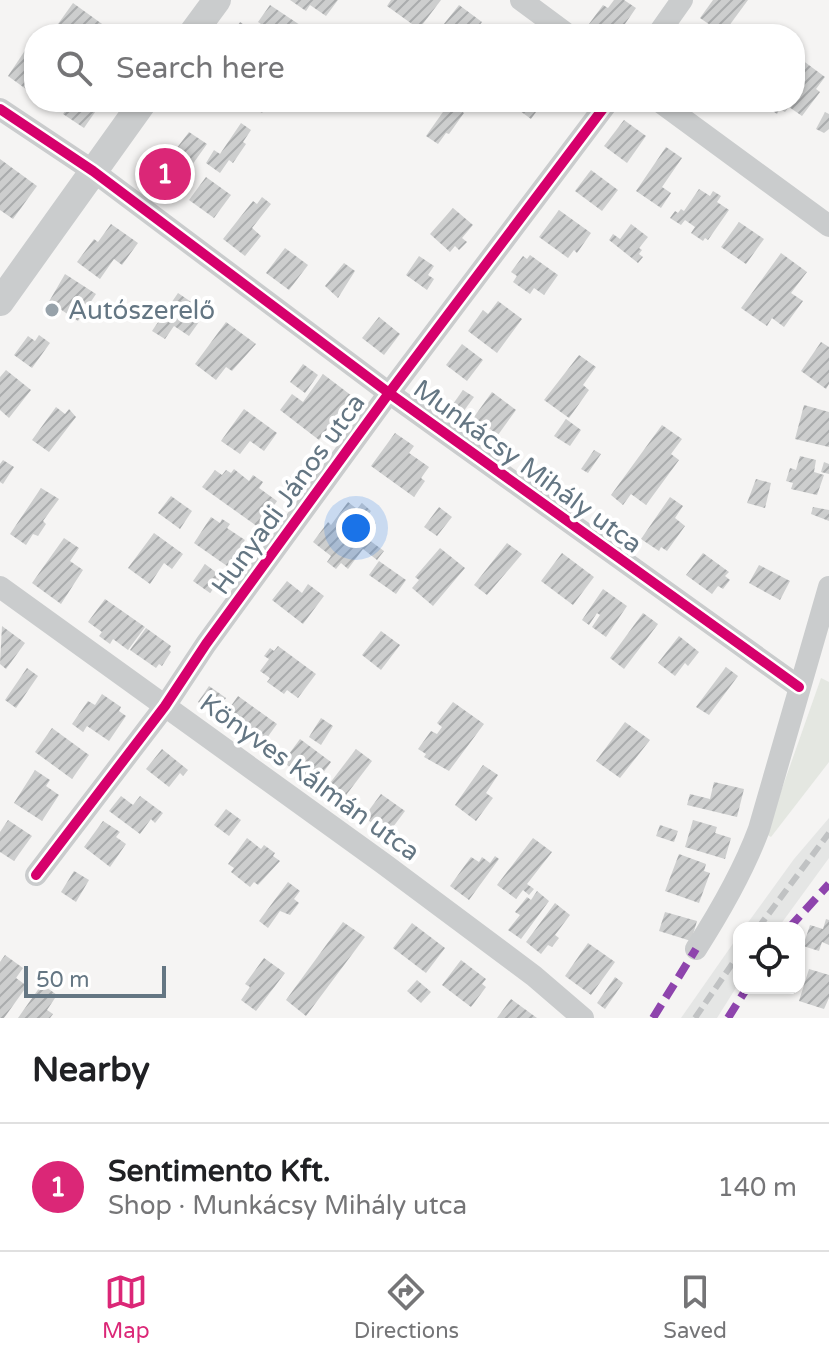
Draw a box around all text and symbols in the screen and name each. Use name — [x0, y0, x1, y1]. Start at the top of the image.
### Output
search box — [24, 24, 805, 112]
icon: search — [52, 46, 96, 90]
text: Search here — [116, 50, 285, 87]
pin: 1 — [139, 144, 191, 204]
place label: Autószerelő — [68, 295, 215, 326]
marker: Autószerelő — [43, 301, 61, 319]
street label: Munkácsy Mihály utca — [407, 373, 648, 560]
street label: Hunyadi János utca — [205, 388, 372, 601]
your location — [336, 508, 376, 548]
street label: Könyves Kálmán utca — [194, 687, 426, 868]
map controls — [733, 922, 805, 994]
button: locate — [733, 922, 805, 994]
scale bar — [24, 962, 166, 998]
text: 50 m — [36, 967, 90, 993]
text: Nearby — [32, 1050, 150, 1091]
text: Sentimento Kft. — [108, 1153, 331, 1190]
text: 1 — [50, 1172, 66, 1203]
text: 140 m — [717, 1172, 797, 1203]
text: Shop · Munkácsy Mihály utca — [108, 1190, 467, 1221]
tab: Map — [102, 1270, 150, 1344]
tab: Directions — [354, 1270, 459, 1344]
tab: Saved — [663, 1270, 727, 1344]

